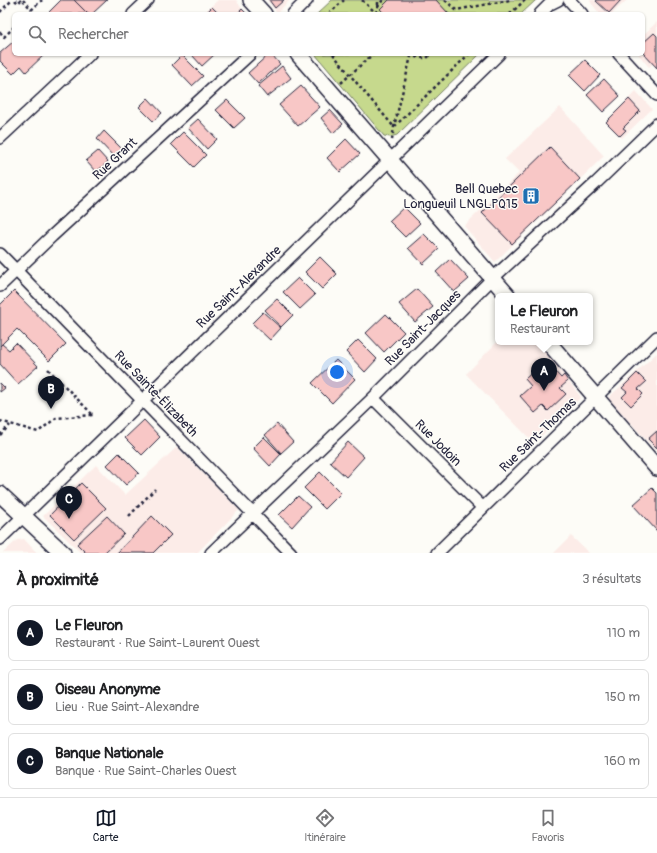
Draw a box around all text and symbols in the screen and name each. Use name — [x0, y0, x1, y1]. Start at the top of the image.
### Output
search box — [12, 12, 645, 56]
icon: search — [26, 23, 48, 45]
text: Rechercher — [58, 25, 129, 44]
street label: Rue Grant — [90, 134, 141, 183]
place label: Bell Quebec Longueuil LNGLPQ15 — [403, 181, 518, 212]
building icon: Bell Quebec Longueuil LNGLPQ15 — [521, 186, 541, 206]
street label: Rue Saint-Alexandre — [193, 242, 285, 332]
street label: Rue Saint-Jacques — [382, 287, 464, 369]
popup — [495, 293, 593, 345]
text: Le Fleuron — [510, 302, 578, 321]
text: Restaurant — [510, 321, 570, 337]
street label: Rue Sainte-Élizabeth — [111, 348, 201, 440]
pin: A — [531, 358, 557, 391]
your location — [327, 362, 347, 382]
pin: B — [38, 376, 64, 409]
street label: Rue Saint-Thomas — [496, 394, 580, 476]
street label: Rue Jodoin — [411, 416, 465, 470]
pin: C — [56, 486, 82, 519]
text: À proximité — [16, 569, 99, 590]
text: 3 résultats — [582, 571, 641, 587]
text: Le Fleuron — [55, 616, 123, 635]
text: A — [26, 625, 34, 641]
text: 110 m — [607, 625, 640, 641]
text: Restaurant · Rue Saint-Laurent Ouest — [55, 635, 260, 651]
text: Oiseau Anonyme — [55, 680, 161, 699]
text: B — [26, 689, 34, 705]
text: 150 m — [605, 689, 640, 705]
text: Lieu · Rue Saint-Alexandre — [55, 699, 199, 715]
text: Banque Nationale — [55, 744, 163, 763]
text: C — [26, 753, 34, 769]
text: 160 m — [604, 753, 640, 769]
text: Banque · Rue Saint-Charles Ouest — [55, 763, 237, 779]
tab: Carte — [93, 807, 119, 844]
tab: Itinéraire — [304, 807, 346, 844]
tab: Favoris — [531, 807, 564, 844]

